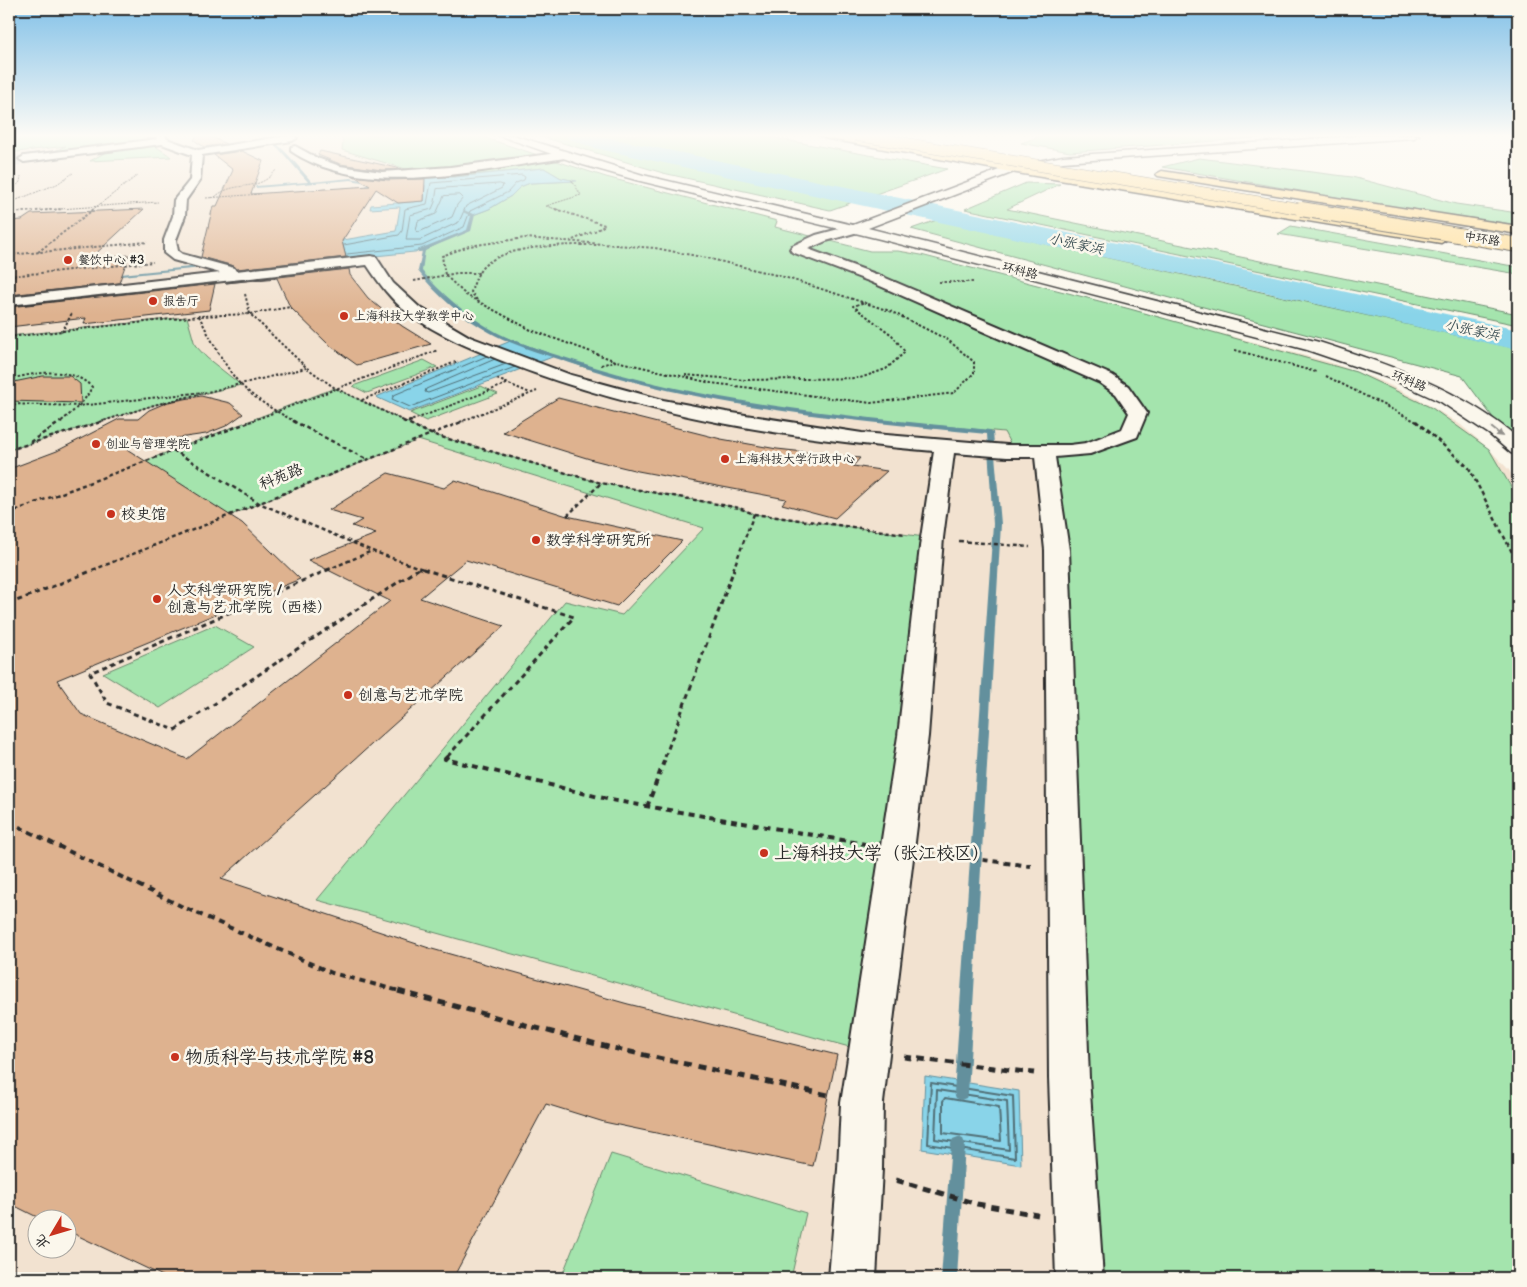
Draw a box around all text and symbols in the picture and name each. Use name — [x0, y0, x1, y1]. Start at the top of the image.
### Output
street label: 中环路 — [1463, 229, 1501, 249]
water label: 小张家浜 — [1047, 230, 1106, 258]
place label: 餐饮中心 #3 — [78, 253, 144, 268]
marker: 餐饮中心 #3 — [62, 254, 74, 266]
street label: 环科路 — [1001, 259, 1039, 283]
place label: 报告厅 — [163, 294, 199, 309]
marker: 报告厅 — [147, 295, 159, 307]
place label: 上海科技大学教学中心 — [354, 309, 474, 324]
marker: 上海科技大学教学中心 — [338, 310, 350, 322]
water label: 小张家浜 — [1443, 316, 1502, 344]
street label: 环科路 — [1389, 367, 1429, 395]
one-way arrow — [1491, 426, 1504, 437]
place label: 创业与管理学院 — [106, 437, 190, 452]
marker: 创业与管理学院 — [90, 438, 102, 450]
place label: 上海科技大学行政中心 — [735, 452, 855, 467]
marker: 上海科技大学行政中心 — [719, 453, 731, 465]
street label: 科苑路 — [257, 460, 305, 494]
place label: 校史馆 — [121, 505, 166, 524]
marker: 校史馆 — [105, 508, 117, 520]
place label: 数学科学研究所 — [546, 531, 651, 550]
marker: 数学科学研究所 — [530, 534, 542, 546]
place label: 人文科学研究院 / 创意与艺术学院（西楼） — [167, 581, 332, 617]
marker: 人文科学研究院 / 创意与艺术学院（西楼） — [151, 593, 163, 605]
place label: 创意与艺术学院 — [358, 686, 463, 705]
marker: 创意与艺术学院 — [342, 689, 354, 701]
place label: 上海科技大学（张江校区） — [774, 843, 990, 864]
marker: 上海科技大学（张江校区） — [758, 847, 770, 859]
place label: 物质科学与技术学院 #8 — [185, 1047, 374, 1068]
marker: 物质科学与技术学院 #8 — [169, 1051, 181, 1063]
north arrow — [28, 1210, 78, 1260]
text: 北 — [31, 1231, 53, 1252]

